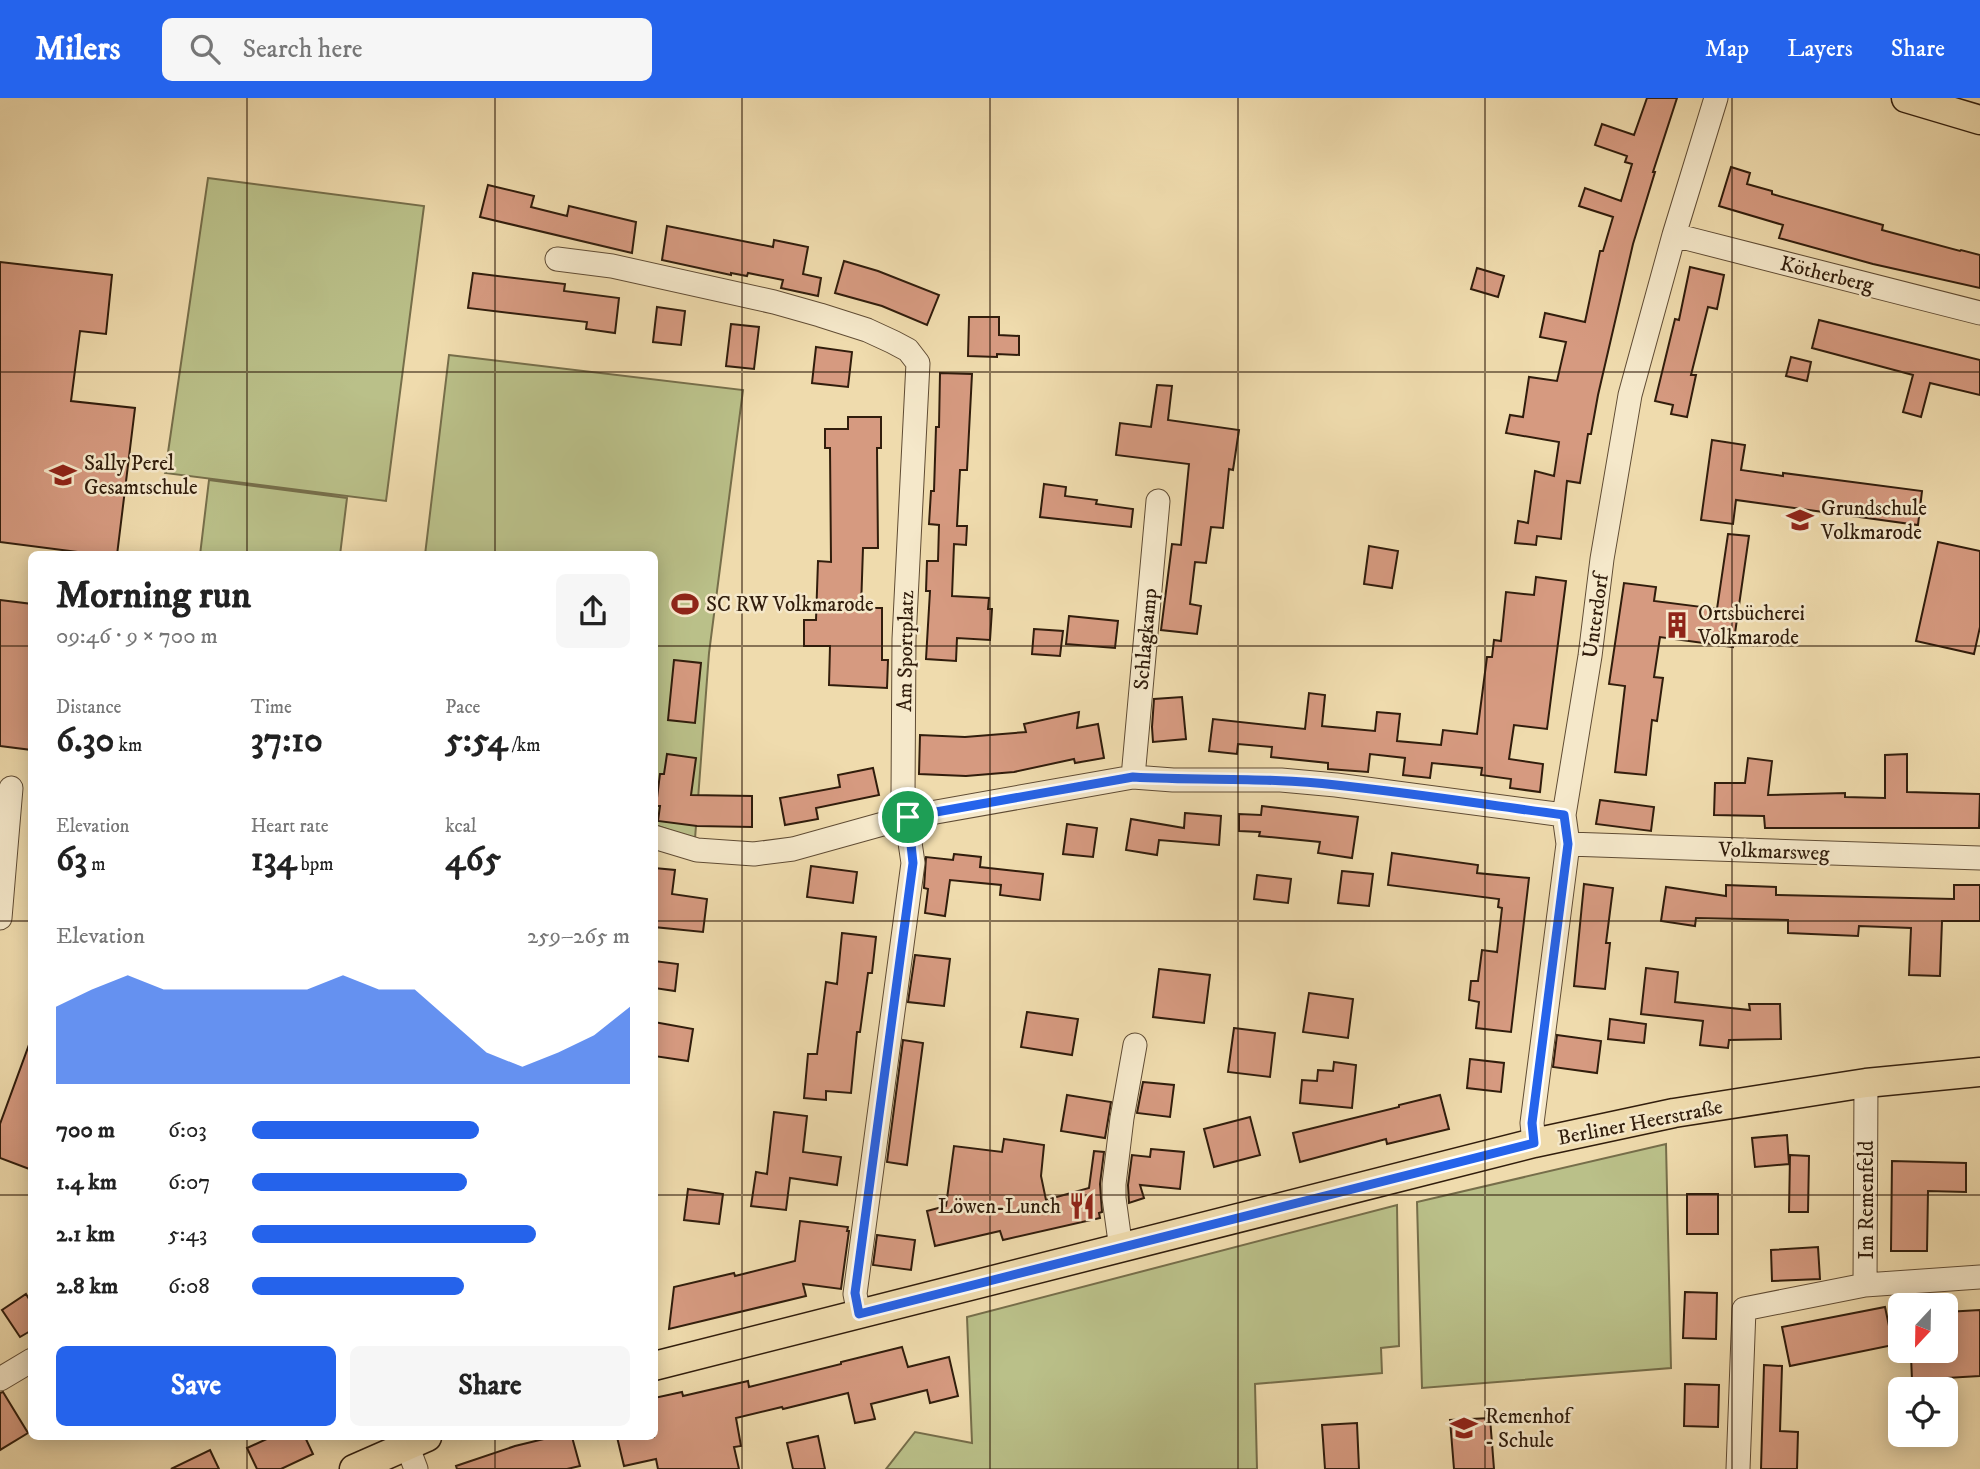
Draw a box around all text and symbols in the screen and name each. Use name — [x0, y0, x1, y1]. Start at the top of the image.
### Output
search box — [162, 18, 652, 81]
text: Milers — [35, 29, 120, 70]
icon: search — [186, 30, 224, 68]
text: Search here — [242, 33, 363, 66]
text: Map — [1705, 34, 1749, 64]
text: Layers — [1787, 34, 1853, 64]
text: Share — [1891, 34, 1945, 64]
street label: Kötherberg — [1777, 251, 1877, 299]
place label: Sally Perel Gesamtschule — [84, 451, 198, 501]
school or university icon: Sally Perel Gesamtschule — [48, 460, 78, 490]
place label: Grundschule Volkmarode — [1820, 496, 1927, 546]
school or university icon: Grundschule Volkmarode — [1785, 505, 1815, 535]
street label: Unterdorf — [1577, 569, 1615, 660]
text: Morning run — [56, 572, 251, 620]
button: share — [556, 574, 630, 648]
street label: Schlagkamp — [1129, 587, 1163, 691]
sports icon: SC RW Volkmarode — [670, 589, 700, 619]
street label: Am Sportplatz — [892, 590, 920, 712]
place label: SC RW Volkmarode — [706, 592, 874, 618]
place label: Ortsbücherei Volkmarode — [1697, 601, 1805, 651]
building icon: Ortsbücherei Volkmarode — [1662, 610, 1692, 640]
text: 09:46 · 9 × 700 m — [56, 622, 218, 651]
text: Distance — [56, 696, 121, 719]
text: Time — [251, 696, 292, 719]
text: Pace — [445, 696, 480, 719]
text: 6.30 — [56, 719, 114, 763]
text: 37:10 — [251, 719, 323, 763]
text: 5:54 — [445, 719, 508, 763]
text: km — [114, 734, 142, 757]
text: /km — [508, 734, 540, 757]
pin — [878, 787, 938, 847]
icon: arrive — [889, 798, 927, 836]
text: Elevation — [56, 815, 130, 838]
text: Heart rate — [251, 815, 329, 838]
text: kcal — [445, 815, 477, 838]
street label: Volkmarsweg — [1717, 837, 1831, 867]
text: 63 — [56, 838, 87, 882]
text: 134 — [251, 838, 297, 882]
text: 465 — [445, 838, 501, 882]
text: m — [87, 853, 106, 876]
text: bpm — [297, 853, 334, 876]
text: Elevation — [56, 922, 145, 951]
text: 259–265 m — [527, 922, 630, 951]
street label: Berliner Heerstraße — [1555, 1094, 1725, 1152]
text: 700 m — [56, 1116, 115, 1145]
text: 6:03 — [168, 1116, 207, 1145]
street label: Im Remenfeld — [1854, 1140, 1880, 1259]
text: 1.4 km — [56, 1168, 117, 1197]
text: 6:07 — [168, 1168, 210, 1197]
restaurant icon: Löwen-Lunch — [1067, 1191, 1097, 1221]
place label: Löwen-Lunch — [938, 1194, 1061, 1220]
text: 2.1 km — [56, 1220, 115, 1249]
text: 5:43 — [168, 1220, 207, 1249]
text: 2.8 km — [56, 1272, 118, 1301]
text: 6:08 — [168, 1272, 210, 1301]
north arrow — [1888, 1293, 1958, 1363]
map controls — [1888, 1293, 1958, 1447]
button: Save — [56, 1346, 336, 1426]
button: Share — [350, 1346, 630, 1426]
button: locate — [1888, 1377, 1958, 1447]
place label: Remenhof - Schule — [1485, 1404, 1574, 1454]
school or university icon: Remenhof - Schule — [1449, 1413, 1479, 1443]

